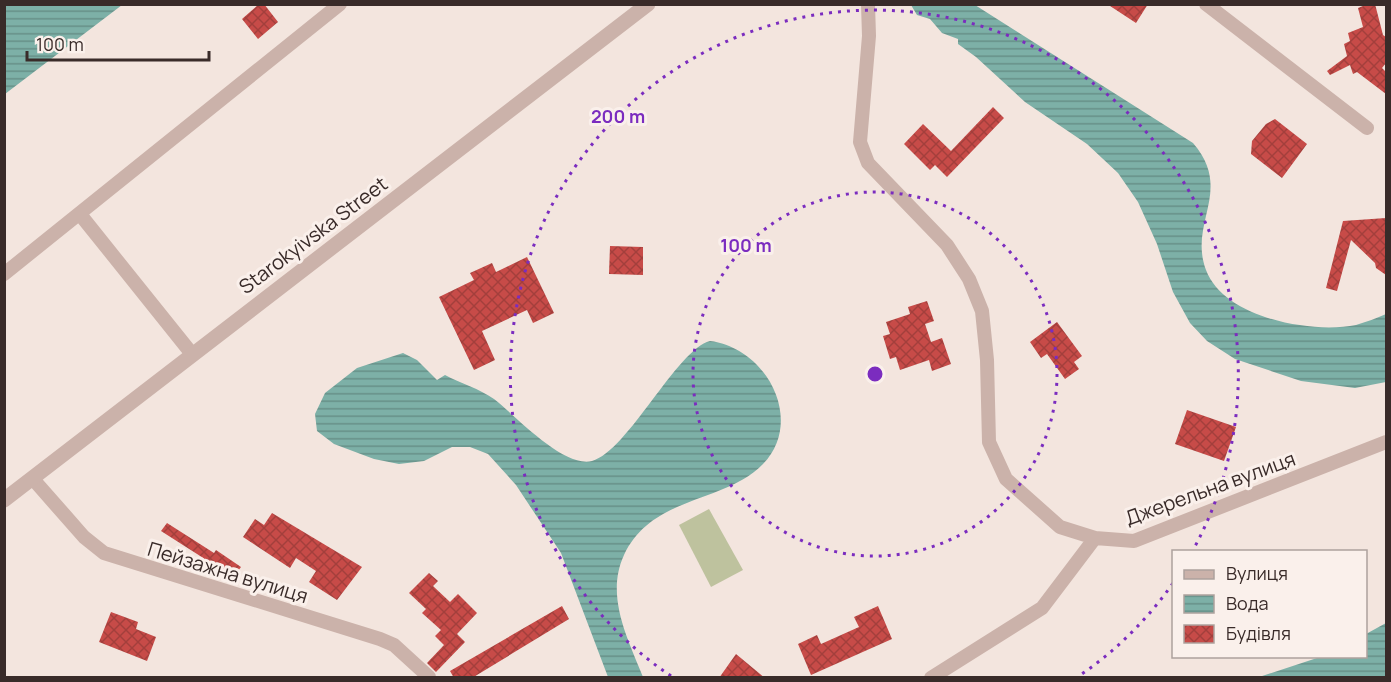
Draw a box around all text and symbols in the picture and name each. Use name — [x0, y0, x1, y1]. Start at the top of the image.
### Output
scale bar — [27, 24, 208, 62]
text: 100 m — [36, 32, 84, 56]
text: 200 m — [591, 104, 645, 128]
street label: Starokyivska Street — [233, 170, 393, 300]
text: 100 m — [720, 233, 772, 257]
centre of rings — [865, 364, 885, 384]
street label: Джерельна вулиця — [1121, 445, 1299, 531]
street label: Пейзажна вулиця — [145, 535, 311, 609]
legend — [1172, 550, 1367, 658]
text: Вулиця — [1226, 561, 1288, 585]
text: Вода — [1226, 591, 1268, 615]
text: Будівля — [1226, 621, 1291, 645]

